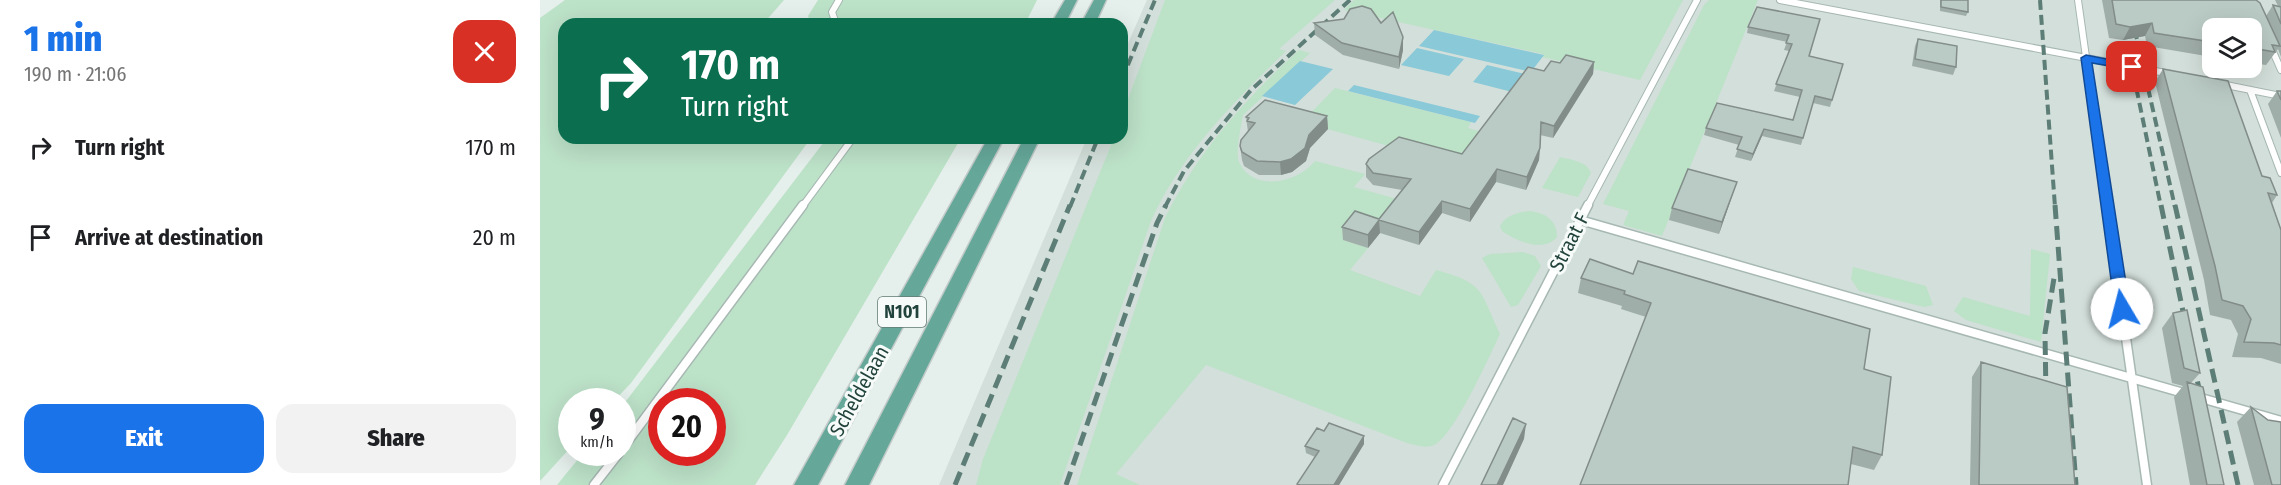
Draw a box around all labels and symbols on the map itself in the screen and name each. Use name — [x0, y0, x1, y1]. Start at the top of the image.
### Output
pin — [2106, 41, 2157, 92]
street label: Straat F — [1544, 209, 1594, 275]
position arrow — [2090, 277, 2154, 341]
road number: N101 — [878, 297, 926, 327]
street label: Scheldelaan — [824, 341, 894, 441]
speed limit sign: 20 — [648, 388, 726, 466]

